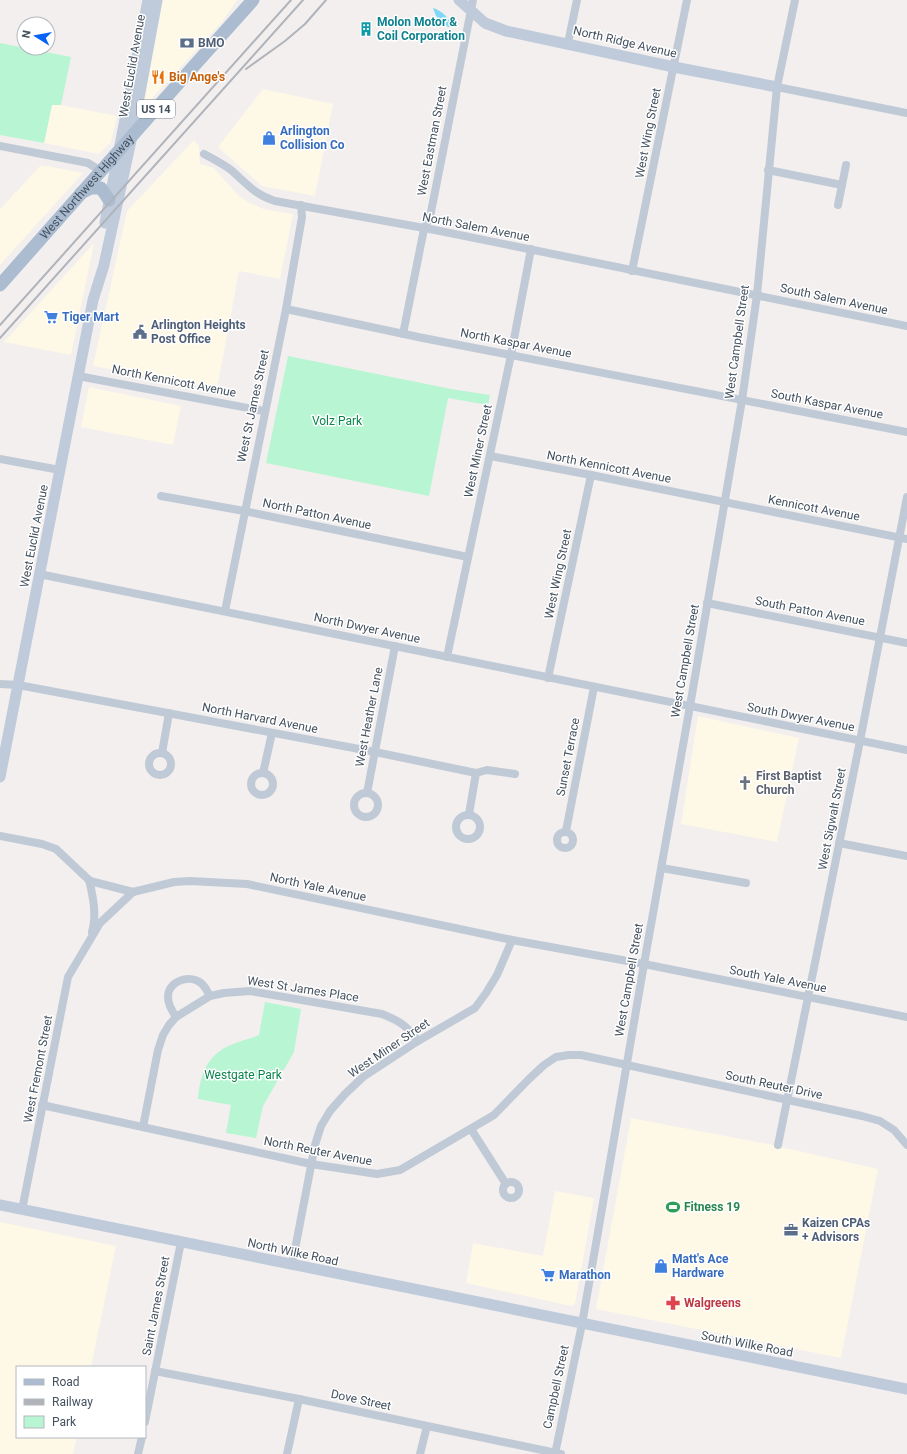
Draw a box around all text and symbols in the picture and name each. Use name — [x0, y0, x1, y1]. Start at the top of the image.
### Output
street label: West Euclid Avenue — [116, 13, 148, 119]
place label: Molon Motor & Coil Corporation — [377, 15, 465, 43]
north arrow — [16, 16, 56, 56]
building icon: Molon Motor & Coil Corporation — [358, 21, 374, 37]
street label: North Ridge Avenue — [572, 23, 678, 61]
text: N — [20, 29, 34, 39]
bank icon: BMO — [179, 35, 195, 51]
place label: BMO — [198, 36, 224, 50]
restaurant icon: Big Ange's — [150, 69, 166, 85]
place label: Big Ange's — [169, 70, 225, 84]
street label: West Eastman Street — [414, 85, 450, 197]
street label: West Wing Street — [632, 87, 664, 179]
road number: US 14 — [137, 100, 175, 118]
place label: Arlington Collision Co — [280, 124, 345, 152]
shop icon: Arlington Collision Co — [261, 130, 277, 146]
street label: West Northwest Highway — [37, 132, 137, 242]
street label: North Salem Avenue — [421, 210, 531, 244]
street label: South Salem Avenue — [779, 281, 889, 317]
street label: West Campbell Street — [722, 284, 752, 400]
supermarket icon: Tiger Mart — [43, 309, 59, 325]
place label: Tiger Mart — [62, 310, 119, 324]
place label: Arlington Heights Post Office — [151, 318, 246, 346]
public building icon: Arlington Heights Post Office — [132, 324, 148, 340]
street label: North Kaspar Avenue — [459, 325, 573, 361]
street label: West St James Street — [234, 348, 272, 464]
street label: North Kennicott Avenue — [111, 362, 237, 400]
street label: South Kaspar Avenue — [770, 386, 884, 422]
street label: West Miner Street — [461, 403, 495, 499]
park label: Volz Park — [312, 414, 363, 428]
street label: North Kennicott Avenue — [546, 448, 672, 486]
street label: West Euclid Avenue — [17, 483, 51, 589]
street label: Kennicott Avenue — [767, 492, 861, 524]
street label: North Patton Avenue — [261, 496, 373, 532]
street label: West Wing Street — [542, 528, 574, 620]
street label: South Patton Avenue — [754, 593, 866, 629]
street label: West Campbell Street — [668, 603, 702, 719]
street label: North Dwyer Avenue — [313, 610, 421, 646]
street label: West Heather Lane — [352, 666, 386, 768]
street label: North Harvard Avenue — [201, 700, 319, 736]
street label: South Dwyer Avenue — [746, 700, 856, 734]
street label: Sunset Terrace — [554, 717, 582, 797]
street label: West Sigwalt Street — [815, 767, 849, 871]
place label: First Baptist Church — [756, 769, 822, 797]
church icon: First Baptist Church — [737, 775, 753, 791]
street label: North Yale Avenue — [269, 870, 367, 904]
street label: West Campbell Street — [612, 922, 646, 1038]
street label: South Yale Avenue — [728, 963, 828, 995]
street label: West St James Place — [246, 973, 360, 1005]
street label: West Fremont Street — [21, 1014, 55, 1124]
street label: West Miner Street — [346, 1016, 432, 1080]
park label: Westgate Park — [204, 1068, 283, 1082]
street label: South Reuter Drive — [724, 1068, 824, 1102]
street label: North Reuter Avenue — [263, 1134, 373, 1168]
sports icon: Fitness 19 — [665, 1199, 681, 1215]
place label: Fitness 19 — [684, 1200, 740, 1214]
place label: Kaizen CPAs + Advisors — [802, 1216, 870, 1244]
office icon: Kaizen CPAs + Advisors — [783, 1222, 799, 1238]
street label: North Wilke Road — [246, 1236, 340, 1268]
place label: Matt's Ace Hardware — [672, 1252, 729, 1280]
street label: Saint James Street — [139, 1255, 173, 1357]
shop icon: Matt's Ace Hardware — [653, 1258, 669, 1274]
supermarket icon: Marathon — [540, 1267, 556, 1283]
place label: Marathon — [559, 1268, 611, 1282]
pharmacy icon: Walgreens — [665, 1295, 681, 1311]
place label: Walgreens — [684, 1296, 741, 1310]
street label: South Wilke Road — [700, 1328, 794, 1360]
street label: Campbell Street — [540, 1344, 572, 1430]
legend — [16, 1366, 146, 1438]
text: Road — [52, 1375, 80, 1389]
street label: Dove Street — [330, 1387, 393, 1413]
text: Railway — [52, 1395, 93, 1409]
text: Park — [52, 1415, 77, 1429]

